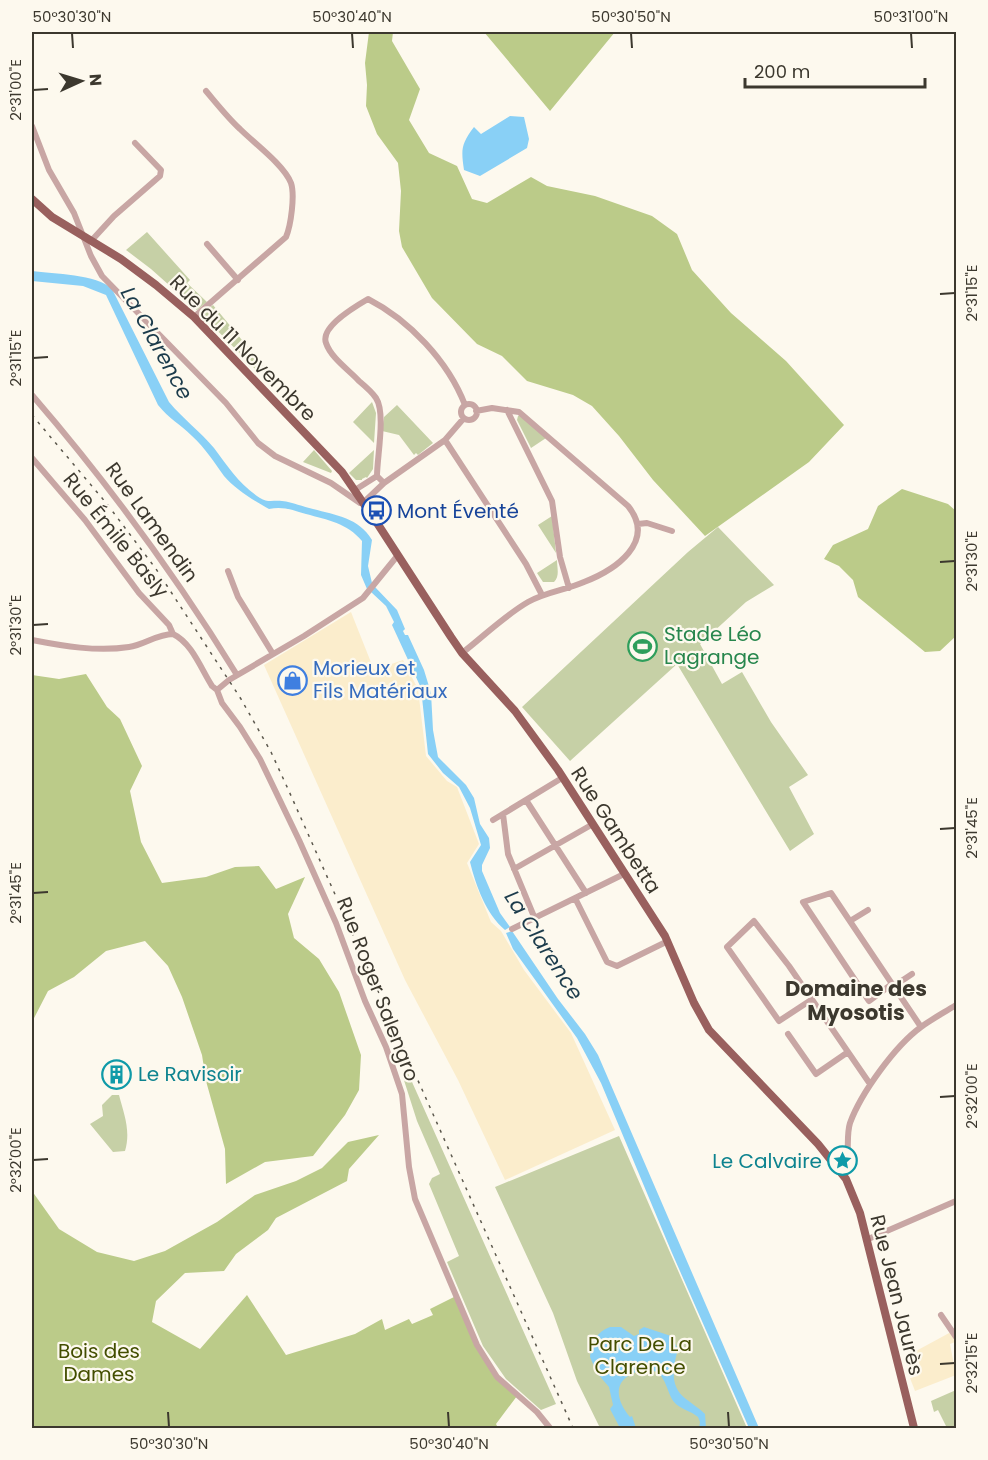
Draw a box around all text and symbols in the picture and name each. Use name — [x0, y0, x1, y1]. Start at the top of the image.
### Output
text: 50°30'30"N — [33, 6, 111, 27]
text: 50°30'40"N — [312, 6, 392, 27]
text: 50°30'50"N — [591, 6, 671, 27]
text: 50°31'00"N — [874, 6, 948, 27]
north arrow — [51, 51, 111, 111]
scale bar — [745, 51, 925, 89]
text: 2°31'00"E — [5, 59, 26, 121]
text: 200 m — [754, 59, 810, 84]
text: N — [84, 73, 107, 87]
text: 2°31'15"E — [961, 264, 982, 322]
street label: Rue du 11 Novembre — [163, 268, 323, 428]
water label: La Clarence — [114, 281, 200, 405]
text: 2°31'15"E — [5, 329, 26, 387]
street label: Rue Lamendin — [99, 456, 205, 588]
street label: Rue Émile Basly — [57, 467, 175, 603]
bus stop icon: Mont Éventé — [360, 495, 392, 527]
place label: Mont Éventé — [397, 497, 519, 525]
text: 2°31'30"E — [961, 530, 982, 592]
text: 2°31'30"E — [5, 594, 26, 656]
place label: Stade Léo Lagrange — [664, 620, 762, 671]
sports icon: Stade Léo Lagrange — [627, 630, 659, 662]
place label: Morieux et Fils Matériaux — [313, 654, 448, 705]
shop icon: Morieux et Fils Matériaux — [276, 664, 308, 696]
street label: Rue Gambetta — [564, 761, 668, 899]
text: 2°31'45"E — [961, 797, 982, 859]
text: 2°31'45"E — [5, 862, 26, 924]
water label: La Clarence — [498, 885, 590, 1005]
street label: Rue Roger Salengro — [330, 893, 426, 1085]
district label: Domaine des Myosotis — [785, 974, 927, 1027]
building icon: Le Ravisoir — [101, 1058, 133, 1090]
place label: Le Ravisoir — [138, 1060, 242, 1088]
text: 2°32'00"E — [961, 1063, 982, 1129]
text: 2°32'00"E — [5, 1127, 26, 1193]
place icon: Le Calvaire — [827, 1145, 859, 1177]
place label: Le Calvaire — [712, 1147, 822, 1175]
street label: Rue Jean Jaurès — [864, 1212, 930, 1378]
park label: Parc De La Clarence — [588, 1330, 692, 1381]
text: 2°32'15"E — [961, 1333, 982, 1393]
park label: Bois des Dames — [58, 1337, 140, 1388]
text: 50°30'30"N — [130, 1433, 208, 1454]
text: 50°30'40"N — [409, 1433, 489, 1454]
text: 50°30'50"N — [689, 1433, 769, 1454]

